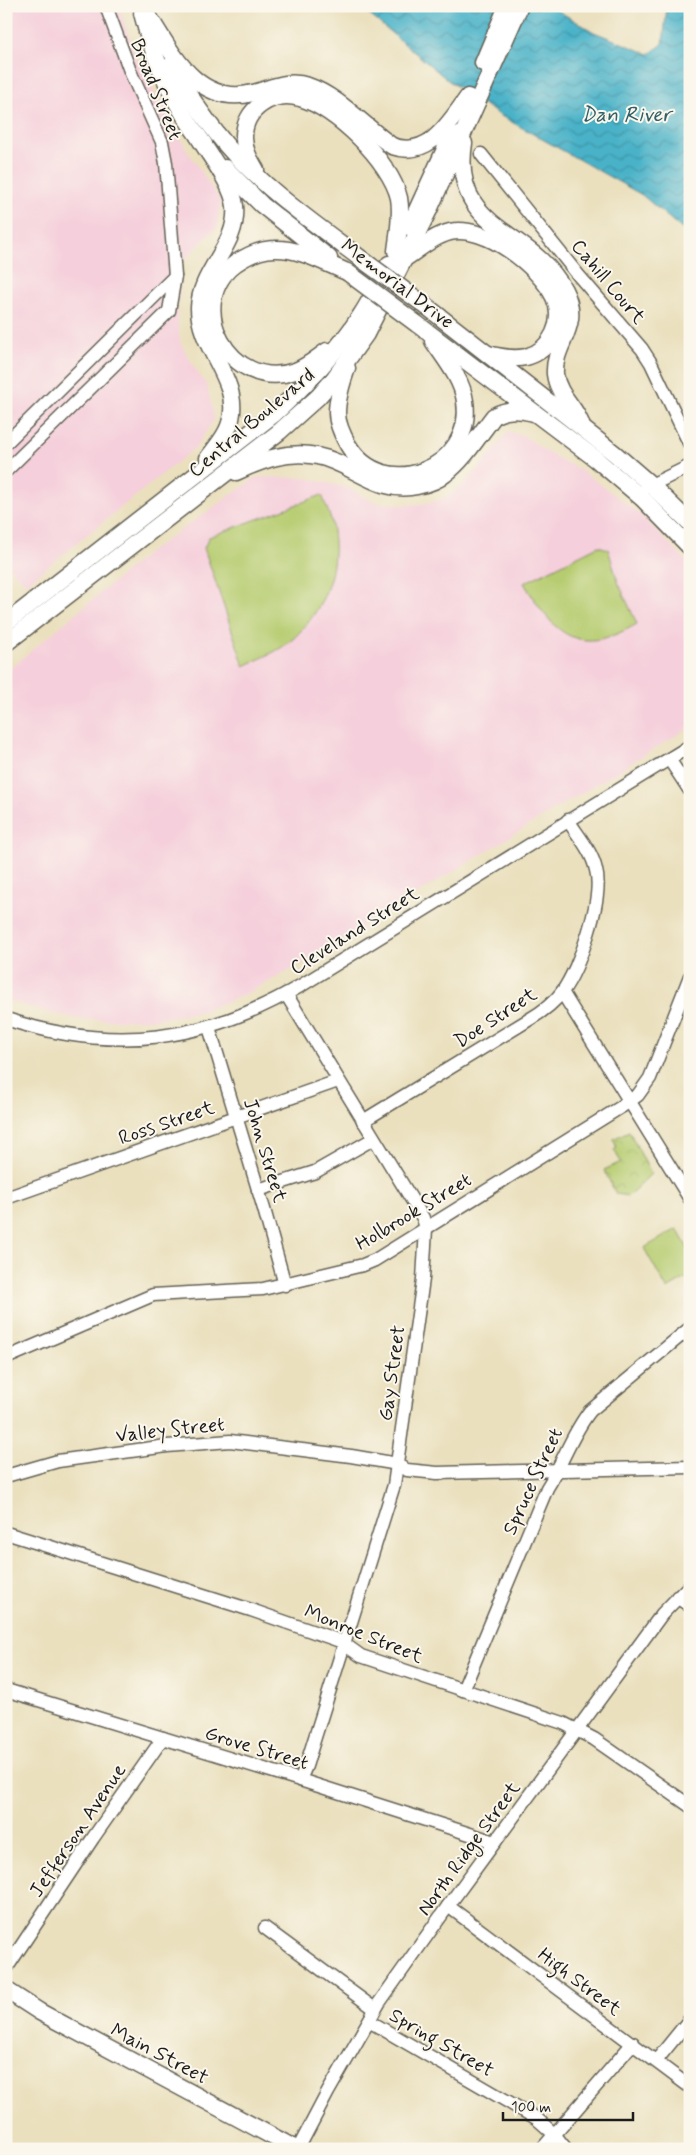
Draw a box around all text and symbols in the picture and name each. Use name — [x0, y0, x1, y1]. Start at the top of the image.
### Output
street label: Broad Street — [123, 35, 188, 144]
water label: Dan River — [581, 101, 674, 129]
street label: Memorial Drive — [335, 233, 459, 336]
street label: Cahill Court — [564, 234, 651, 330]
street label: Central Boulevard — [183, 362, 321, 484]
street label: Cleveland Street — [285, 881, 425, 982]
street label: Doe Street — [449, 981, 543, 1055]
street label: Ross Street — [115, 1094, 218, 1152]
street label: John Street — [236, 1095, 293, 1206]
street label: Holbrook Street — [351, 1167, 477, 1258]
street label: Gay Street — [372, 1324, 413, 1423]
street label: Valley Street — [114, 1411, 226, 1450]
street label: Spruce Street — [497, 1424, 570, 1540]
street label: Monroe Street — [300, 1598, 427, 1671]
street label: Grove Street — [201, 1720, 312, 1777]
street label: Jefferson Avenue — [23, 1759, 133, 1903]
street label: North Ridge Street — [411, 1776, 528, 1922]
street label: High Street — [530, 1942, 627, 2024]
street label: Spring Street — [383, 2002, 499, 2086]
street label: Main Street — [106, 2017, 213, 2091]
scale bar — [503, 2090, 634, 2122]
text: 100 m — [511, 2098, 551, 2118]

